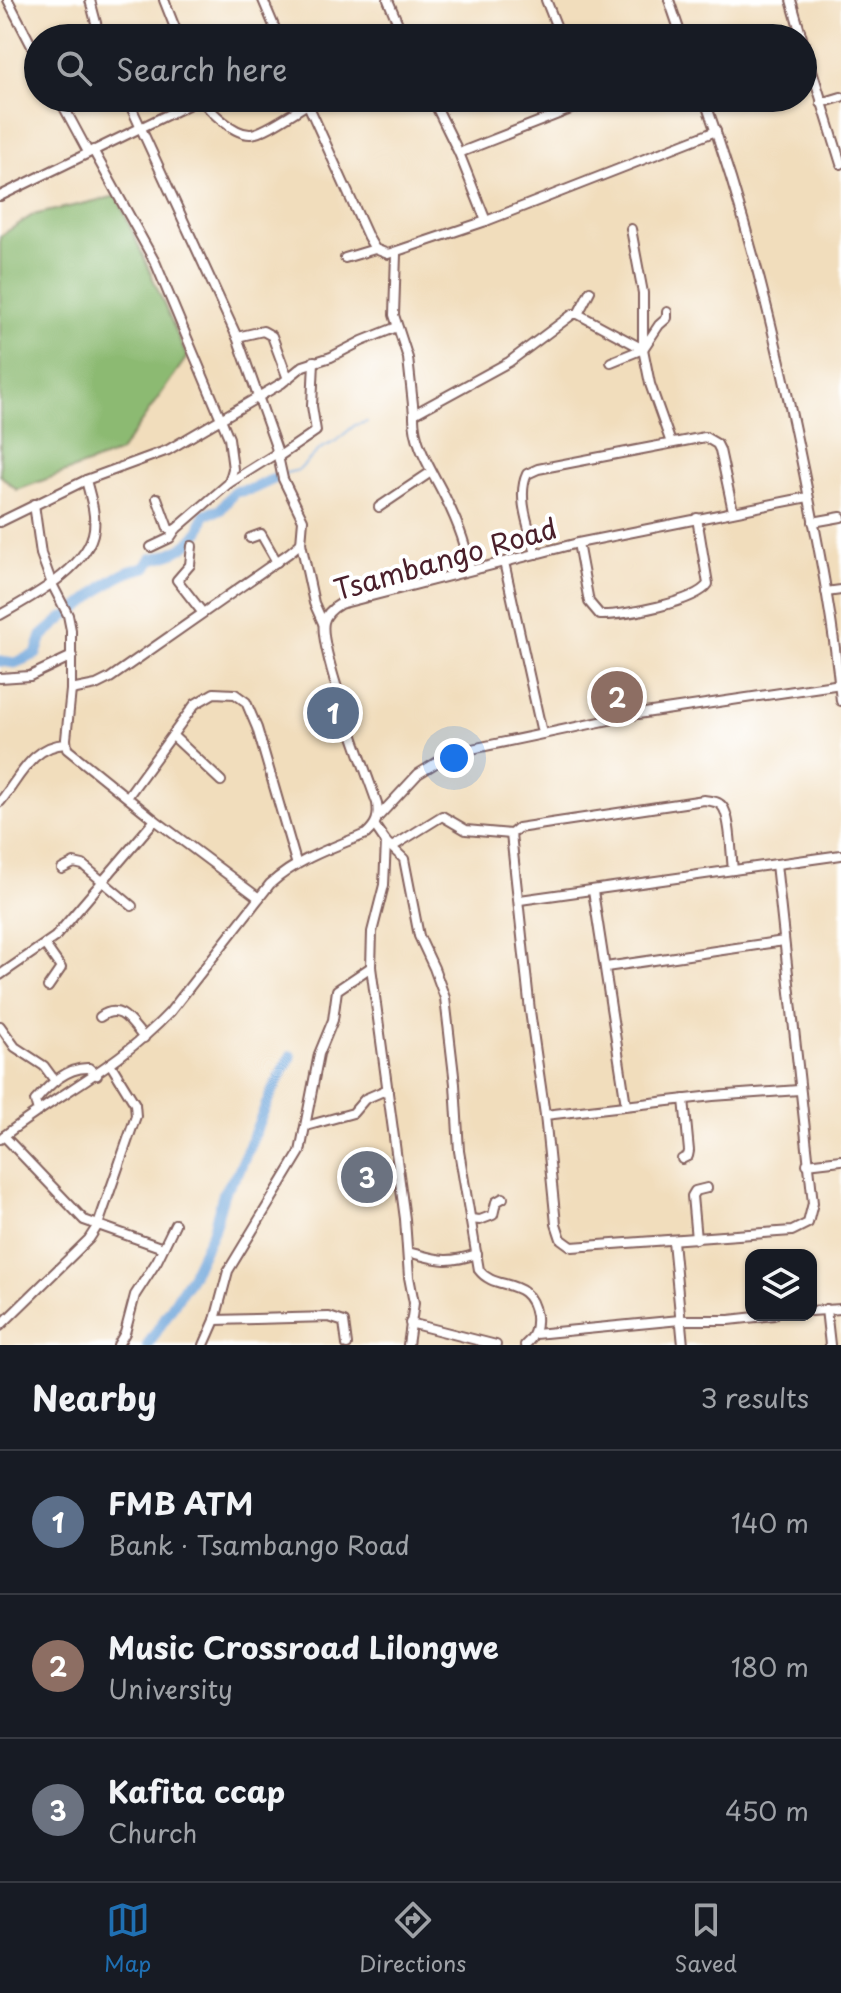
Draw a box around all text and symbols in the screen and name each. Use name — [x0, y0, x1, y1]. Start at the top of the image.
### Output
search box — [24, 24, 817, 112]
icon: search — [52, 46, 96, 90]
text: Search here — [116, 46, 288, 91]
street label: Tsambango Road — [328, 506, 562, 610]
pin: 2 — [591, 667, 643, 727]
pin: 1 — [307, 683, 359, 743]
your location — [434, 738, 474, 778]
pin: 3 — [341, 1147, 393, 1207]
map controls — [745, 1249, 817, 1321]
button: layers — [745, 1249, 817, 1321]
text: Nearby — [32, 1371, 157, 1423]
text: 3 results — [701, 1378, 809, 1417]
text: FMB ATM — [108, 1480, 253, 1525]
text: 1 — [52, 1503, 64, 1542]
text: 140 m — [731, 1503, 809, 1542]
text: Bank · Tsambango Road — [108, 1525, 410, 1564]
text: Music Crossroad Lilongwe — [108, 1624, 499, 1669]
text: 2 — [49, 1647, 67, 1686]
text: 180 m — [731, 1647, 809, 1686]
text: University — [108, 1669, 233, 1708]
text: Kafita ccap — [108, 1768, 285, 1813]
text: 3 — [49, 1791, 67, 1830]
text: 450 m — [725, 1791, 809, 1830]
text: Church — [108, 1813, 197, 1852]
tab: Map — [104, 1898, 151, 1979]
tab: Directions — [359, 1898, 466, 1979]
tab: Saved — [674, 1898, 737, 1979]

